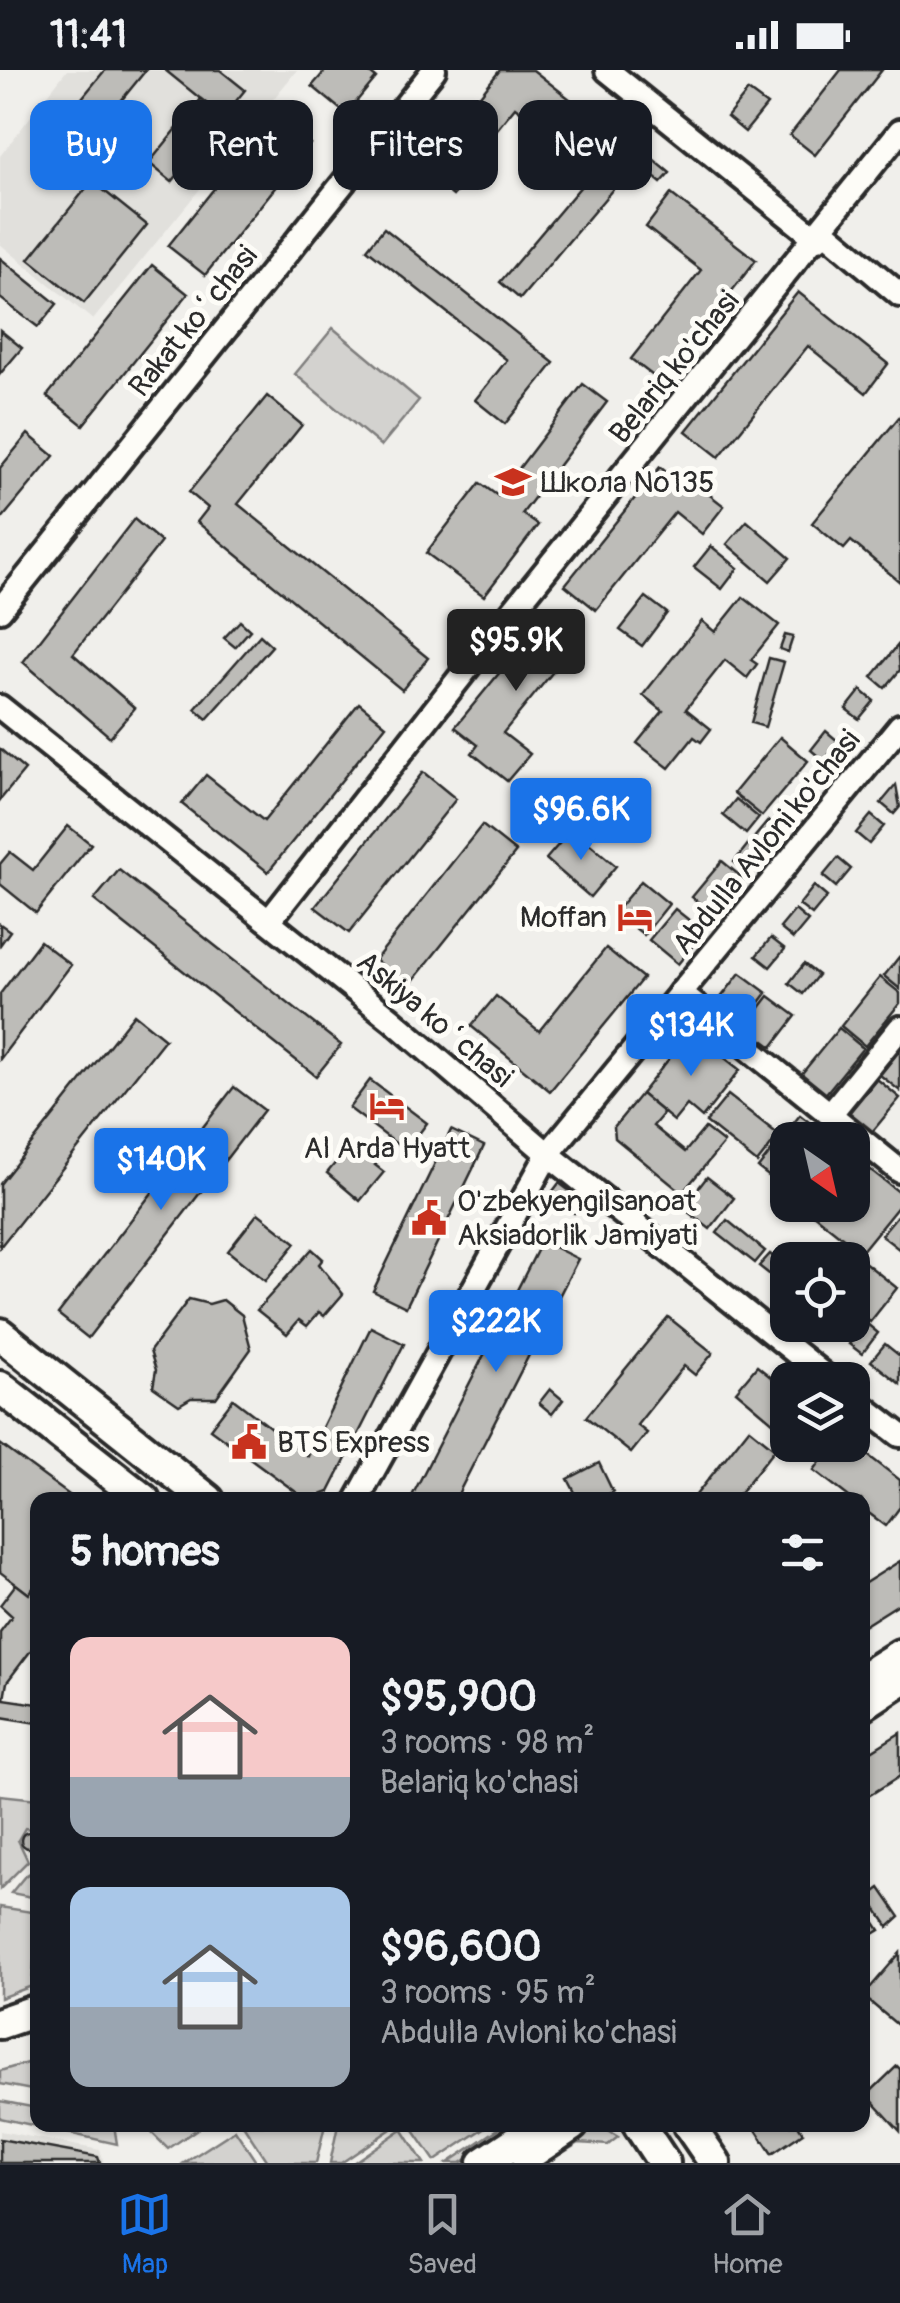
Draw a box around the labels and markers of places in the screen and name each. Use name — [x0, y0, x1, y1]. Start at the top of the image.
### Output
school or university icon: Школа №135 — [494, 463, 532, 501]
place label: Школа №135 — [541, 464, 715, 501]
pin: $95.9K — [435, 609, 597, 694]
pin: $96.6K — [500, 778, 662, 863]
hotel icon: Moffan — [616, 898, 654, 936]
place label: Moffan — [520, 899, 607, 936]
pin: $134K — [621, 994, 761, 1079]
hotel icon: Al Arda Hyatt — [368, 1087, 406, 1125]
pin: $140K — [91, 1128, 231, 1213]
place label: Al Arda Hyatt — [304, 1130, 471, 1167]
place label: O'zbekyengilsanoat Aksiadorlik Jamiyati — [457, 1183, 698, 1254]
public building icon: O'zbekyengilsanoat Aksiadorlik Jamiyati — [410, 1199, 448, 1237]
pin: $222K — [426, 1290, 566, 1375]
public building icon: BTS Express — [230, 1423, 268, 1461]
place label: BTS Express — [277, 1424, 430, 1461]

